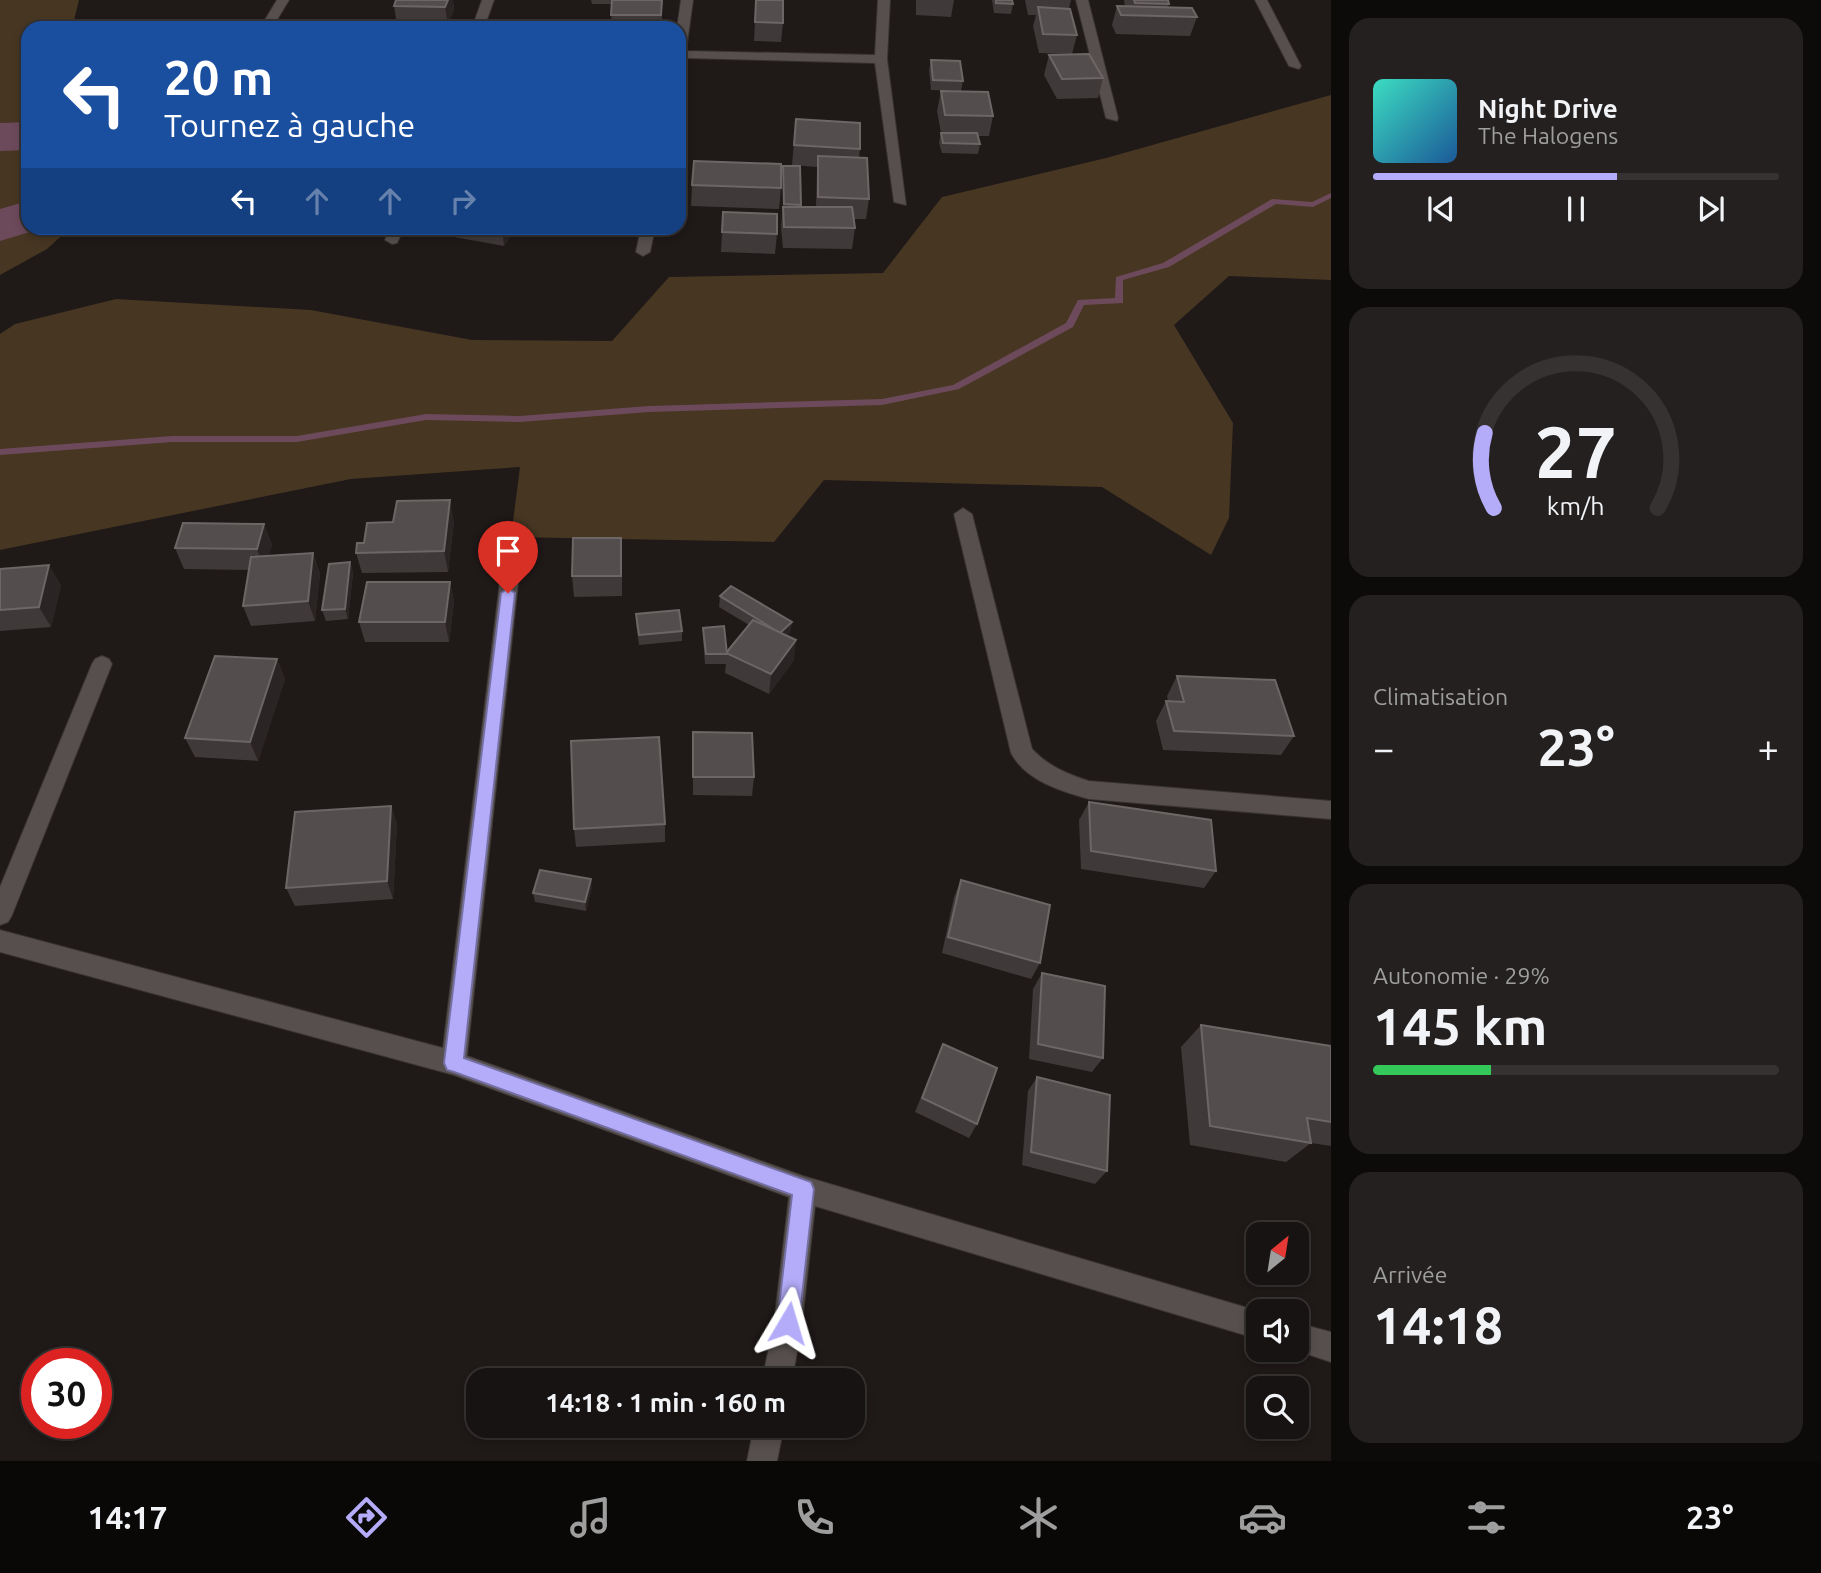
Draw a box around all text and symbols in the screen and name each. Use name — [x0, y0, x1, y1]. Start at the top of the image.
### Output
icon: left — [49, 49, 140, 140]
text: 20 m — [164, 49, 273, 104]
text: Night Drive — [1478, 94, 1618, 123]
text: Tournez à gauche — [164, 107, 415, 143]
text: The Halogens — [1478, 123, 1618, 148]
icon: left — [225, 182, 263, 220]
icon: ahead — [298, 182, 336, 220]
icon: ahead — [371, 182, 409, 220]
icon: right — [444, 182, 482, 220]
icon: previous — [1422, 190, 1460, 228]
icon: pause — [1557, 190, 1595, 228]
icon: next — [1692, 190, 1730, 228]
text: 27 — [1535, 410, 1617, 492]
text: km/h — [1547, 492, 1605, 520]
pin — [478, 521, 538, 593]
icon: arrive — [489, 532, 527, 570]
text: Climatisation — [1373, 684, 1508, 709]
text: 23° — [1537, 718, 1615, 776]
text: − — [1373, 727, 1394, 769]
text: + — [1758, 727, 1779, 769]
text: Autonomie · 29% — [1373, 963, 1550, 988]
text: 145 km — [1373, 997, 1547, 1055]
north arrow — [1246, 1222, 1309, 1284]
map controls — [1246, 1222, 1309, 1439]
text: Arrivée — [1373, 1262, 1448, 1287]
position arrow — [751, 1286, 825, 1360]
text: 14:18 — [1373, 1296, 1503, 1354]
button: sound — [1246, 1299, 1309, 1362]
speed limit sign: 30 — [21, 1348, 112, 1439]
button: search — [1246, 1376, 1309, 1439]
text: 14:18 · 1 min · 160 m — [545, 1388, 786, 1417]
icon: directions — [342, 1493, 391, 1542]
icon: music — [566, 1493, 615, 1542]
icon: phone — [790, 1493, 839, 1542]
icon: climate — [1014, 1493, 1063, 1542]
icon: car — [1238, 1493, 1287, 1542]
icon: filters — [1462, 1493, 1511, 1542]
text: 14:17 — [87, 1499, 168, 1535]
text: 23° — [1686, 1499, 1734, 1535]

